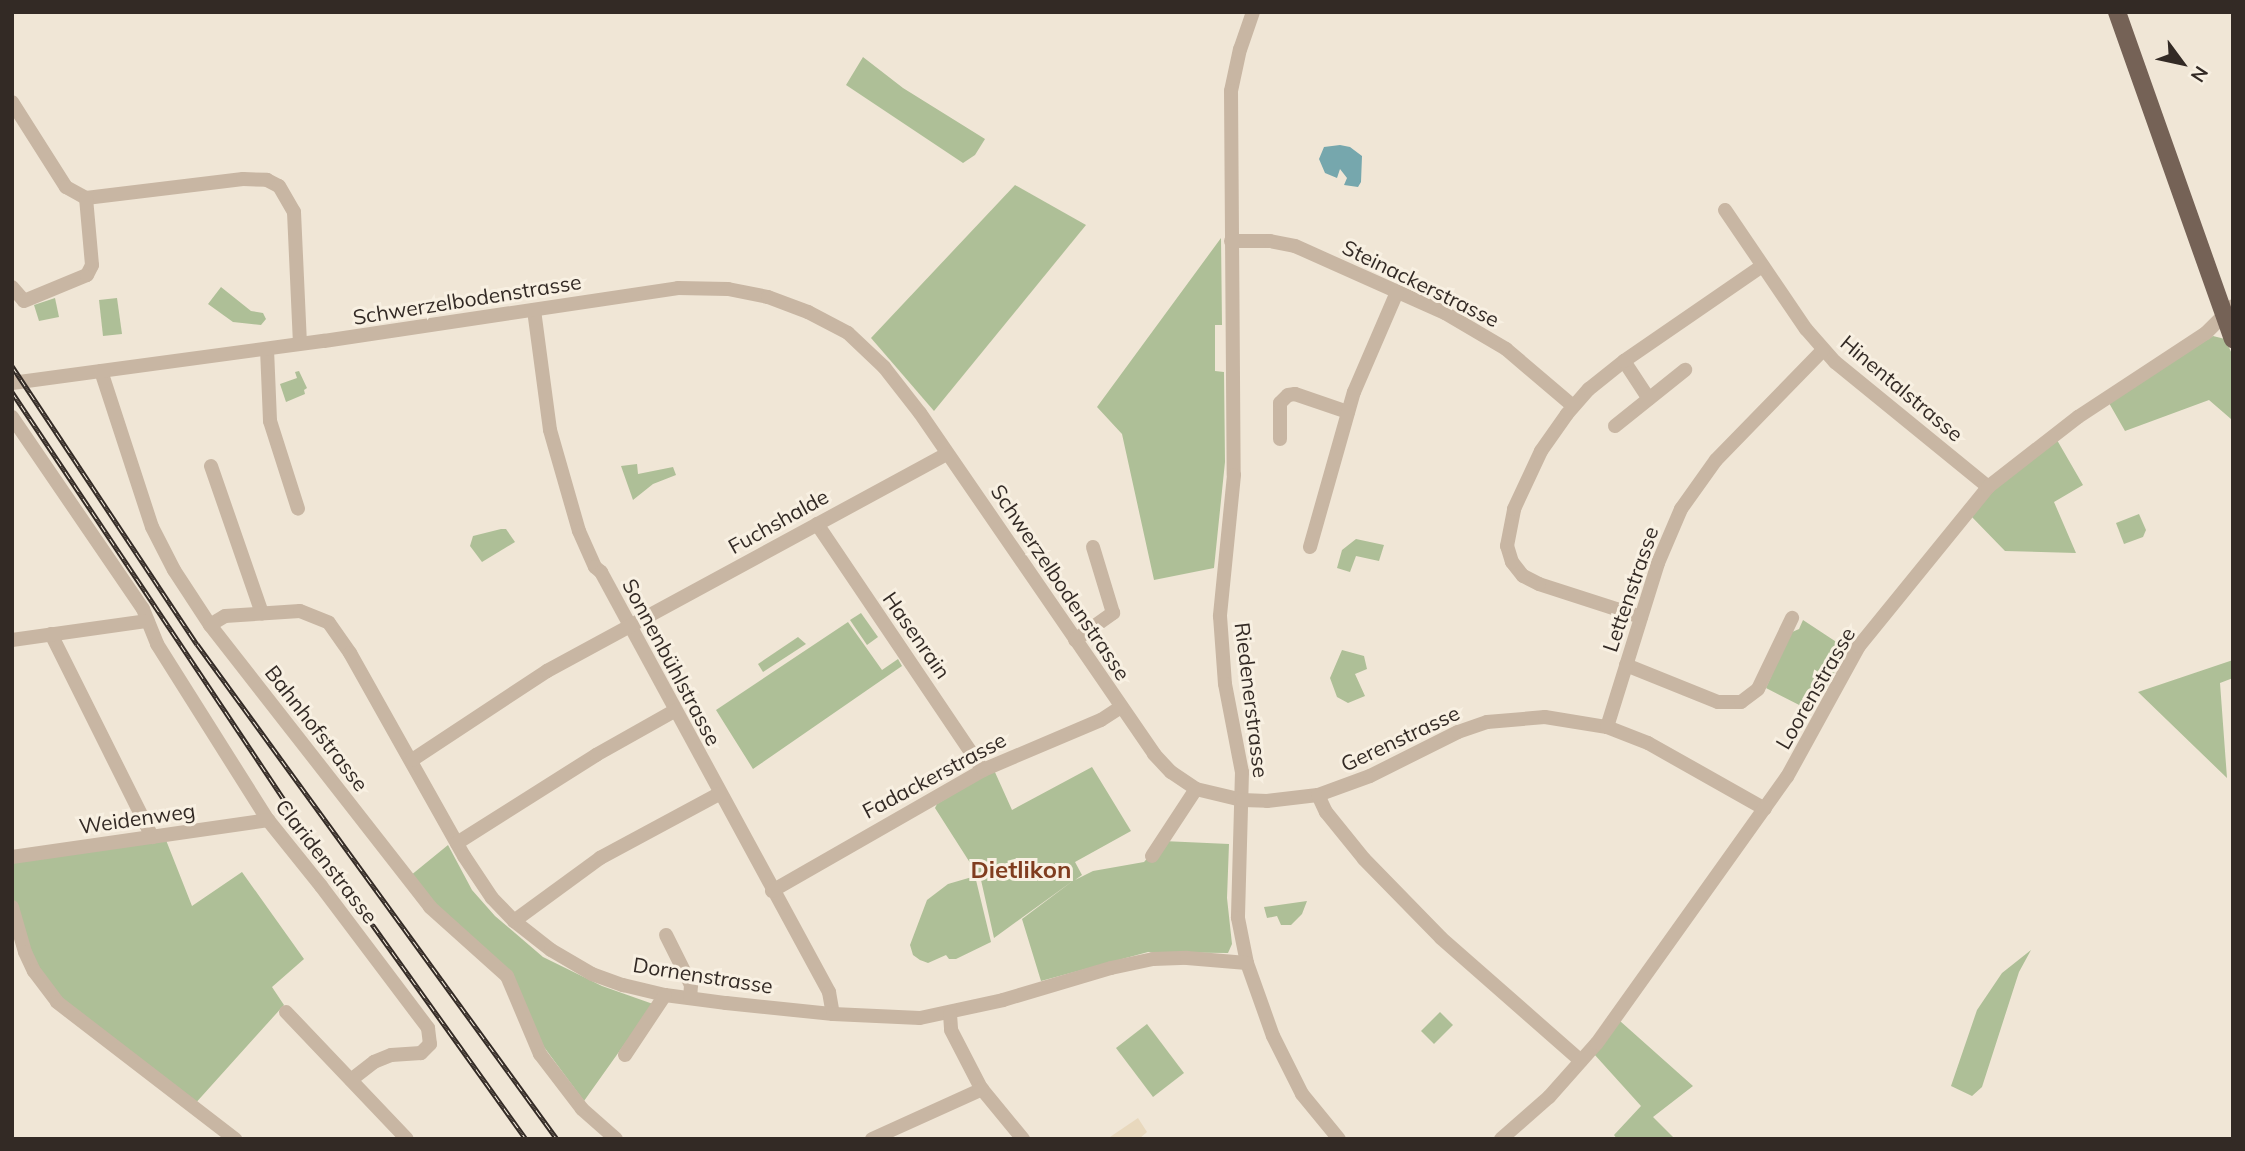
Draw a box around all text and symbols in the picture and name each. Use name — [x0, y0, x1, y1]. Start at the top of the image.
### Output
north arrow — [2147, 28, 2217, 98]
text: N — [2186, 62, 2214, 87]
street label: Steinackerstrasse — [1338, 234, 1504, 332]
street label: Schwerzelbodenstrasse — [351, 268, 583, 330]
street label: Hinentalstrasse — [1836, 329, 1968, 447]
street label: Schwerzelbodenstrasse — [986, 479, 1136, 685]
street label: Fuchshalde — [723, 483, 833, 559]
street label: Lettenstrasse — [1597, 523, 1663, 655]
street label: Sonnenbühlstrasse — [617, 574, 727, 750]
street label: Hasenrain — [878, 587, 956, 683]
street label: Riedenerstrasse — [1230, 621, 1274, 779]
street label: Loorenstrasse — [1770, 623, 1860, 753]
street label: Bahnhofstrasse — [260, 660, 374, 796]
street label: Gerenstrasse — [1337, 700, 1463, 776]
street label: Fadackerstrasse — [858, 727, 1010, 823]
street label: Claridenstrasse — [271, 794, 383, 928]
street label: Weidenweg — [77, 797, 197, 839]
district label: Dietlikon — [971, 856, 1071, 884]
street label: Dornenstrasse — [631, 951, 775, 999]

